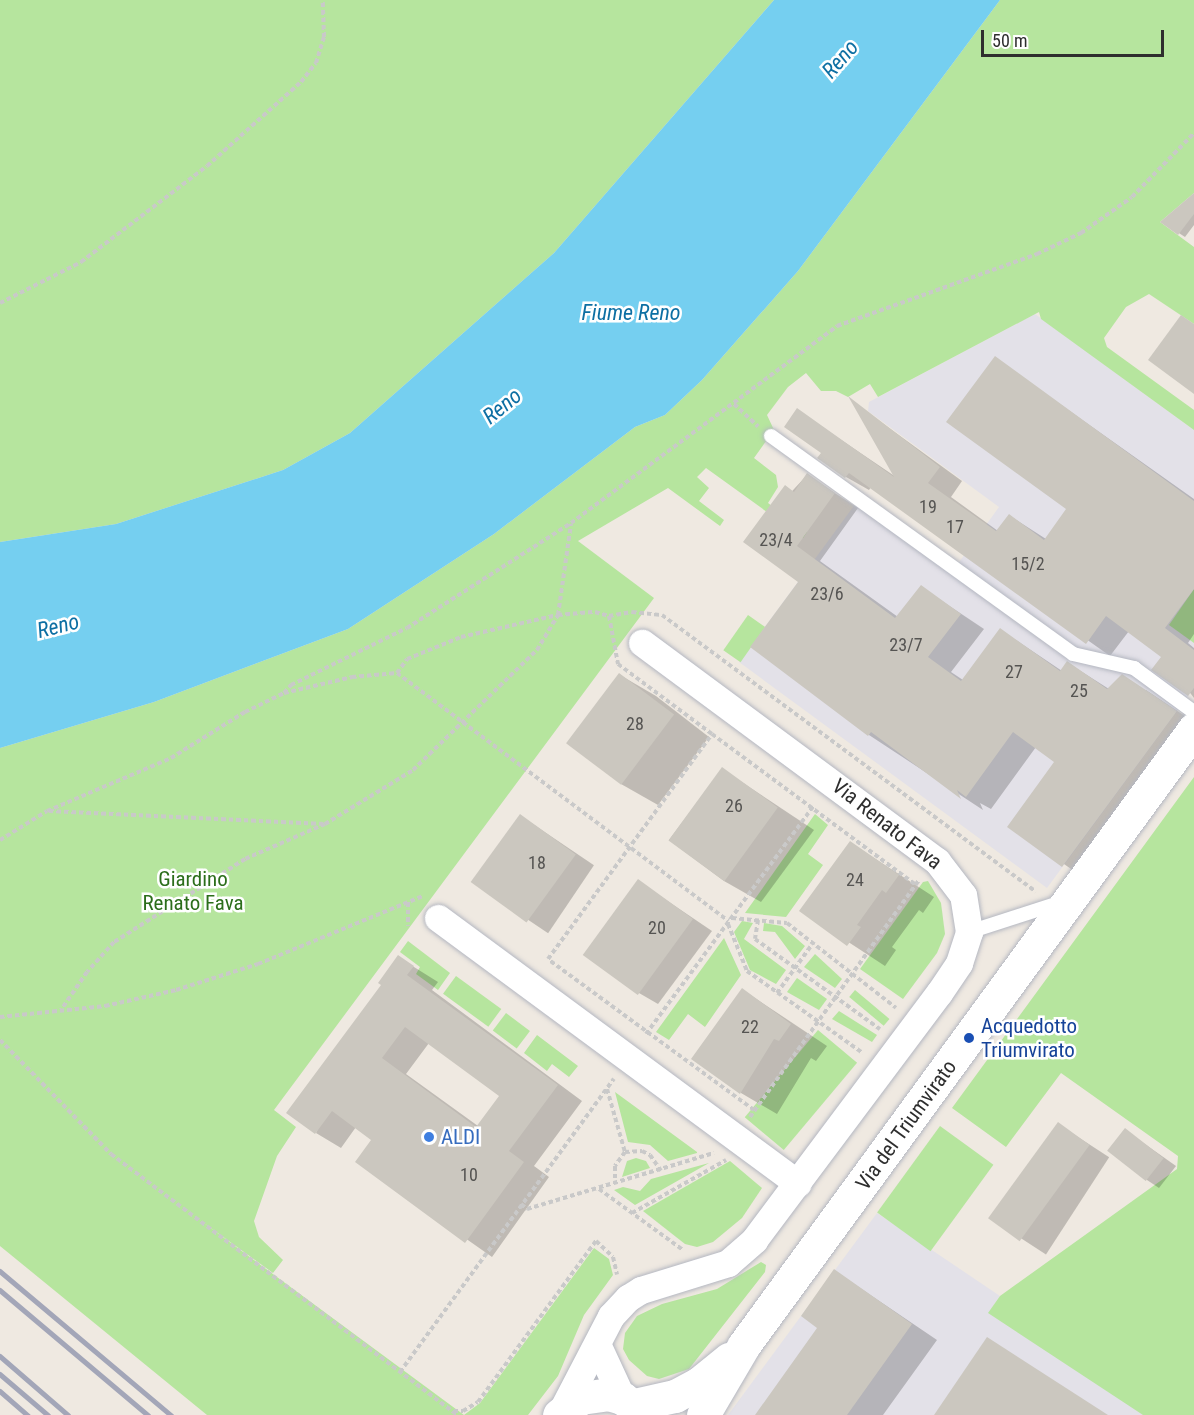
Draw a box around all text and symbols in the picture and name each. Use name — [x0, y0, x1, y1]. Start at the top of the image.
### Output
scale bar — [984, 18, 1167, 56]
text: 50 m — [992, 30, 1027, 51]
water label: Reno — [816, 34, 864, 84]
water label: Fiume Reno — [582, 300, 680, 326]
water label: Reno — [477, 382, 527, 430]
house number: 19 — [919, 496, 937, 518]
house number: 17 — [946, 516, 964, 538]
house number: 23/4 — [759, 529, 793, 551]
house number: 15/2 — [1011, 553, 1045, 575]
house number: 23/6 — [810, 583, 844, 605]
water label: Reno — [34, 608, 82, 644]
house number: 23/7 — [889, 634, 923, 656]
house number: 27 — [1005, 661, 1023, 683]
house number: 25 — [1070, 680, 1088, 702]
house number: 28 — [626, 713, 644, 735]
street label: Via Renato Fava — [827, 773, 947, 875]
house number: 26 — [725, 795, 743, 817]
house number: 18 — [528, 852, 546, 874]
park label: Giardino Renato Fava — [142, 866, 244, 916]
house number: 24 — [846, 869, 864, 891]
house number: 20 — [648, 917, 666, 939]
place label: Acquedotto Triumvirato — [981, 1013, 1077, 1063]
house number: 22 — [741, 1016, 759, 1038]
marker: Acquedotto Triumvirato — [962, 1031, 976, 1045]
street label: Via del Triumvirato — [850, 1055, 962, 1195]
place label: ALDI — [441, 1124, 480, 1150]
marker: ALDI — [422, 1130, 436, 1144]
house number: 10 — [460, 1164, 478, 1186]

